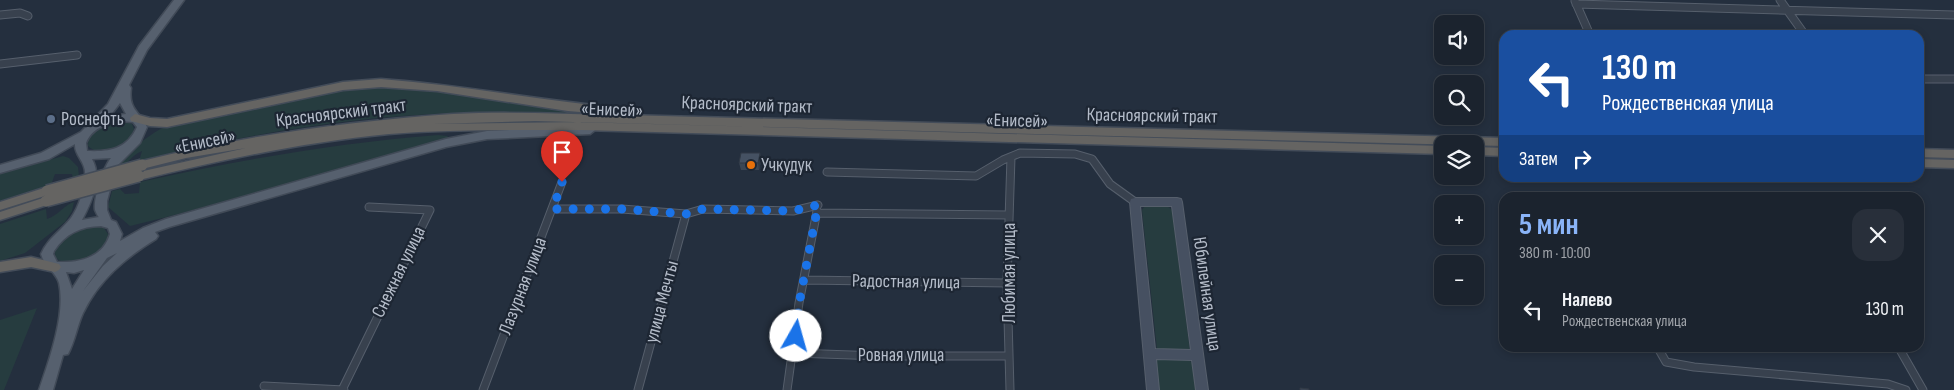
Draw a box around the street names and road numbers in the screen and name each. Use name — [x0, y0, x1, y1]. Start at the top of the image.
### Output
street label: Красноярский тракт — [681, 91, 813, 119]
street label: Красноярский тракт — [275, 94, 408, 132]
street label: «Енисей» — [581, 97, 643, 123]
street label: Красноярский тракт — [1086, 103, 1218, 129]
street label: «Енисей» — [986, 109, 1048, 133]
street label: «Енисей» — [172, 124, 238, 160]
street label: Снежная улица — [367, 223, 431, 321]
street label: Любимая улица — [998, 223, 1021, 323]
street label: Лазурная улица — [494, 234, 552, 338]
street label: Юбилейная улица — [1188, 235, 1226, 353]
street label: улица Мечты — [640, 258, 684, 346]
street label: Радостная улица — [852, 270, 960, 294]
street label: Ровная улица — [858, 344, 944, 367]

